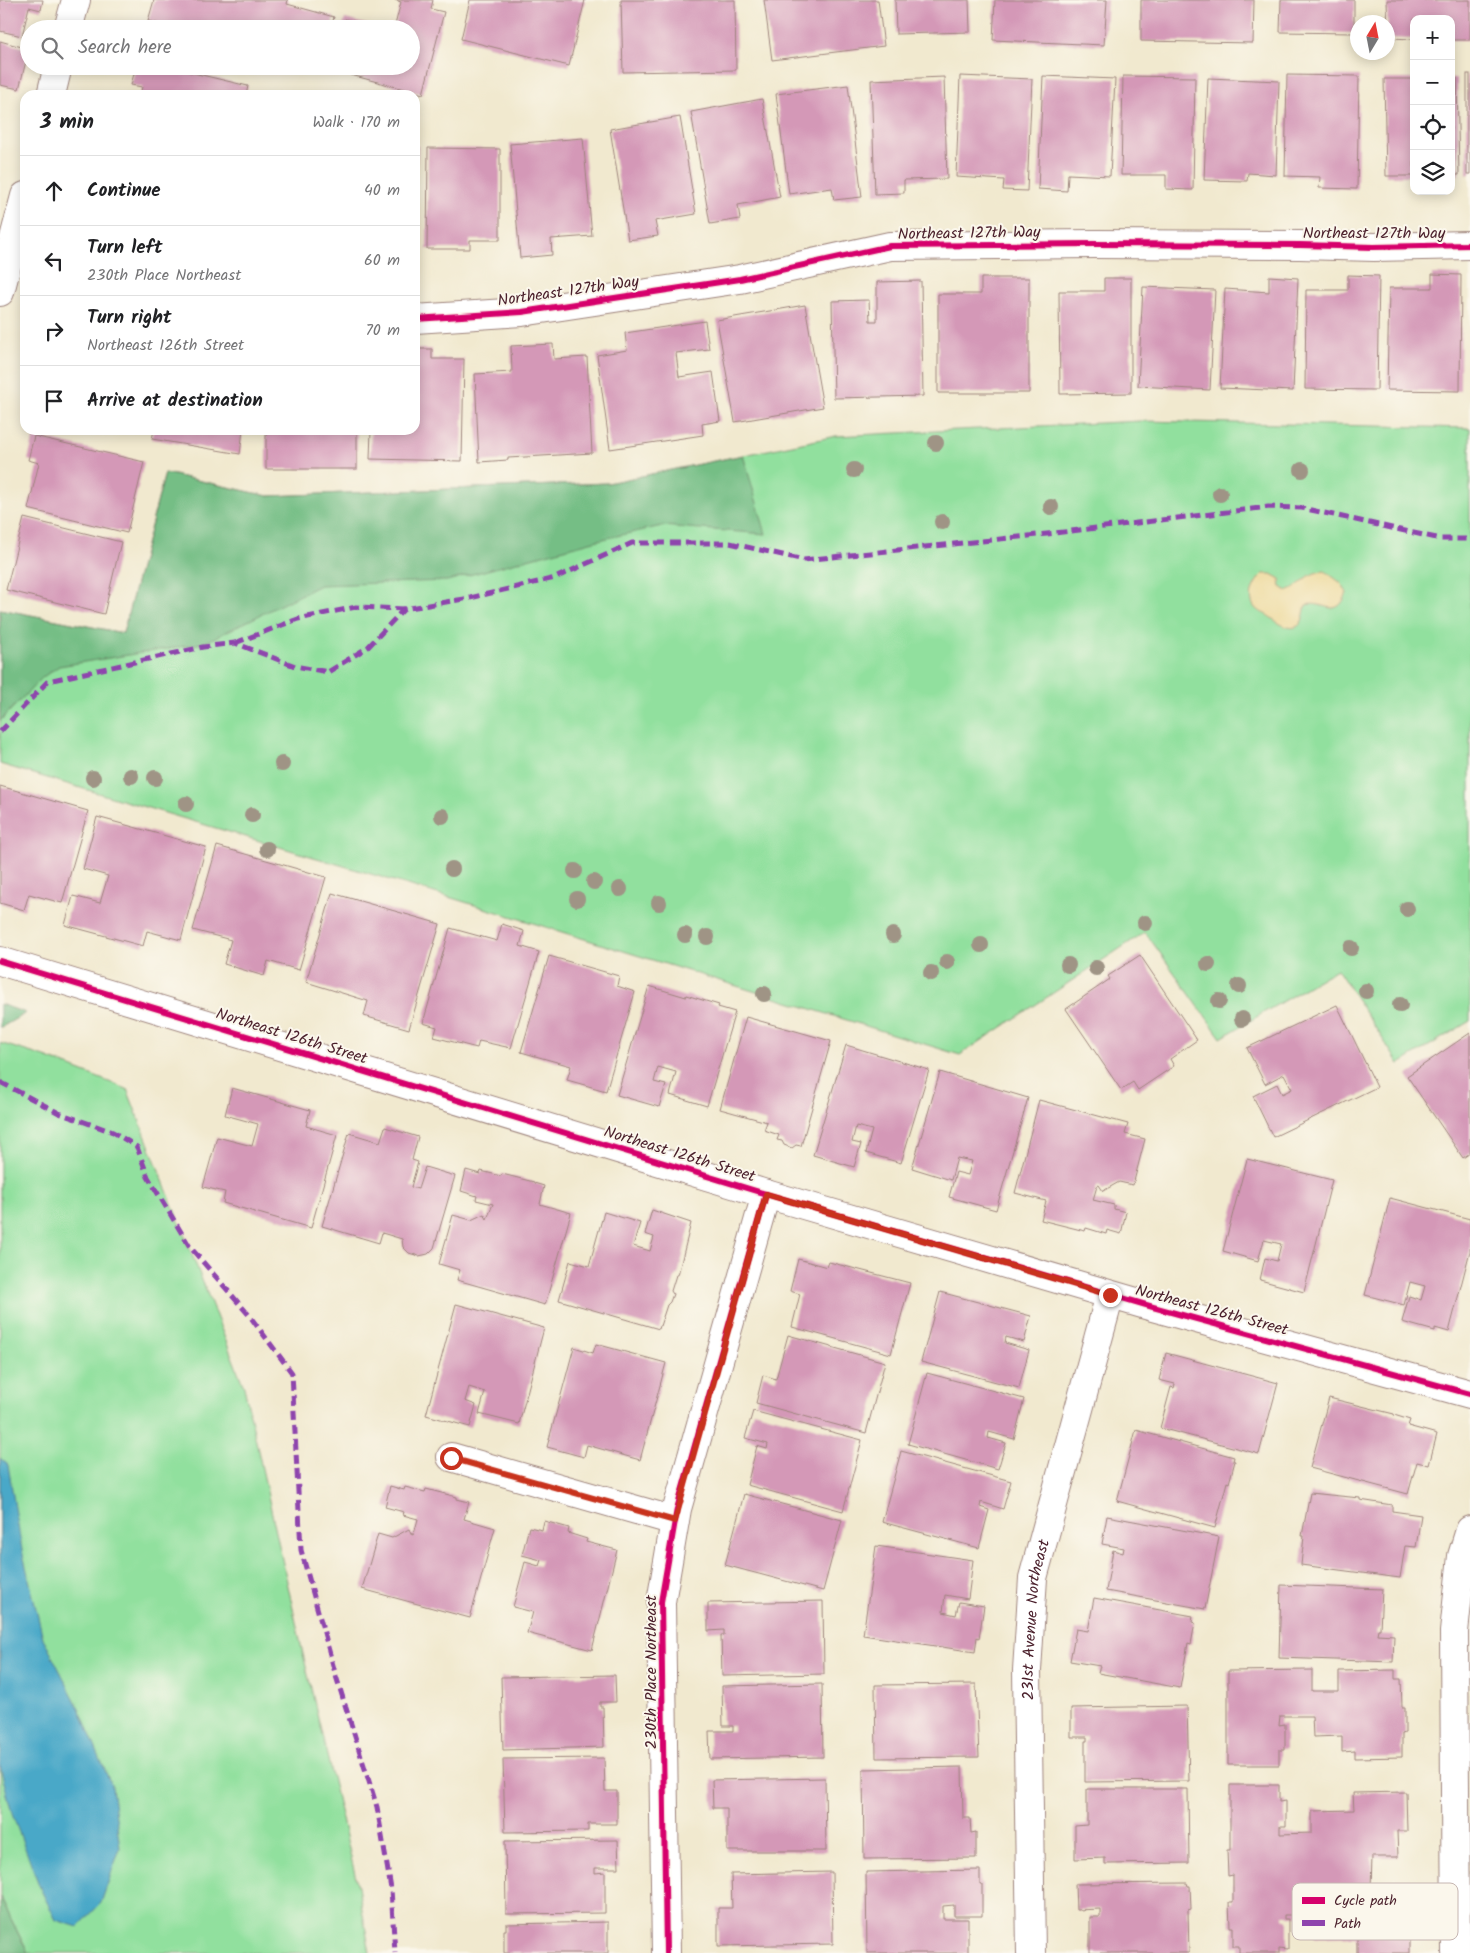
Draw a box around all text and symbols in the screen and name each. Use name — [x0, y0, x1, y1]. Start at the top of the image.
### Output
north arrow — [1350, 15, 1395, 60]
map controls — [1410, 15, 1455, 195]
button: + — [1410, 15, 1455, 60]
search box — [20, 20, 420, 75]
text: Search here — [78, 33, 172, 63]
icon: search — [38, 34, 66, 62]
button: − — [1410, 60, 1455, 105]
button: locate — [1410, 105, 1455, 150]
text: 3 min — [40, 106, 94, 139]
text: Walk · 170 m — [312, 110, 400, 135]
button: layers — [1410, 150, 1455, 195]
text: Continue — [87, 176, 160, 206]
icon: ahead — [40, 177, 68, 205]
text: 40 m — [364, 178, 400, 203]
street label: Northeast 127th Way — [897, 220, 1041, 247]
street label: Northeast 127th Way — [1303, 221, 1446, 246]
text: Turn left — [87, 233, 162, 263]
icon: left — [40, 247, 68, 275]
text: 60 m — [364, 248, 400, 273]
text: 230th Place Northeast — [87, 263, 241, 288]
street label: Northeast 127th Way — [496, 269, 641, 314]
text: Turn right — [87, 303, 172, 333]
icon: right — [40, 317, 68, 345]
text: 70 m — [365, 318, 400, 343]
text: Northeast 126th Street — [87, 333, 244, 358]
text: Arrive at destination — [87, 386, 263, 416]
icon: arrive — [40, 387, 68, 415]
street label: Northeast 126th Street — [213, 1001, 371, 1072]
street label: Northeast 126th Street — [601, 1119, 759, 1190]
street label: Northeast 126th Street — [1132, 1278, 1292, 1343]
route end — [1099, 1284, 1122, 1307]
route start — [440, 1447, 463, 1470]
street label: 231st Avenue Northeast — [1016, 1536, 1057, 1700]
street label: 230th Place Northeast — [639, 1594, 664, 1749]
legend — [1292, 1883, 1458, 1940]
text: Cycle path — [1334, 1890, 1397, 1912]
text: Path — [1334, 1913, 1361, 1935]

